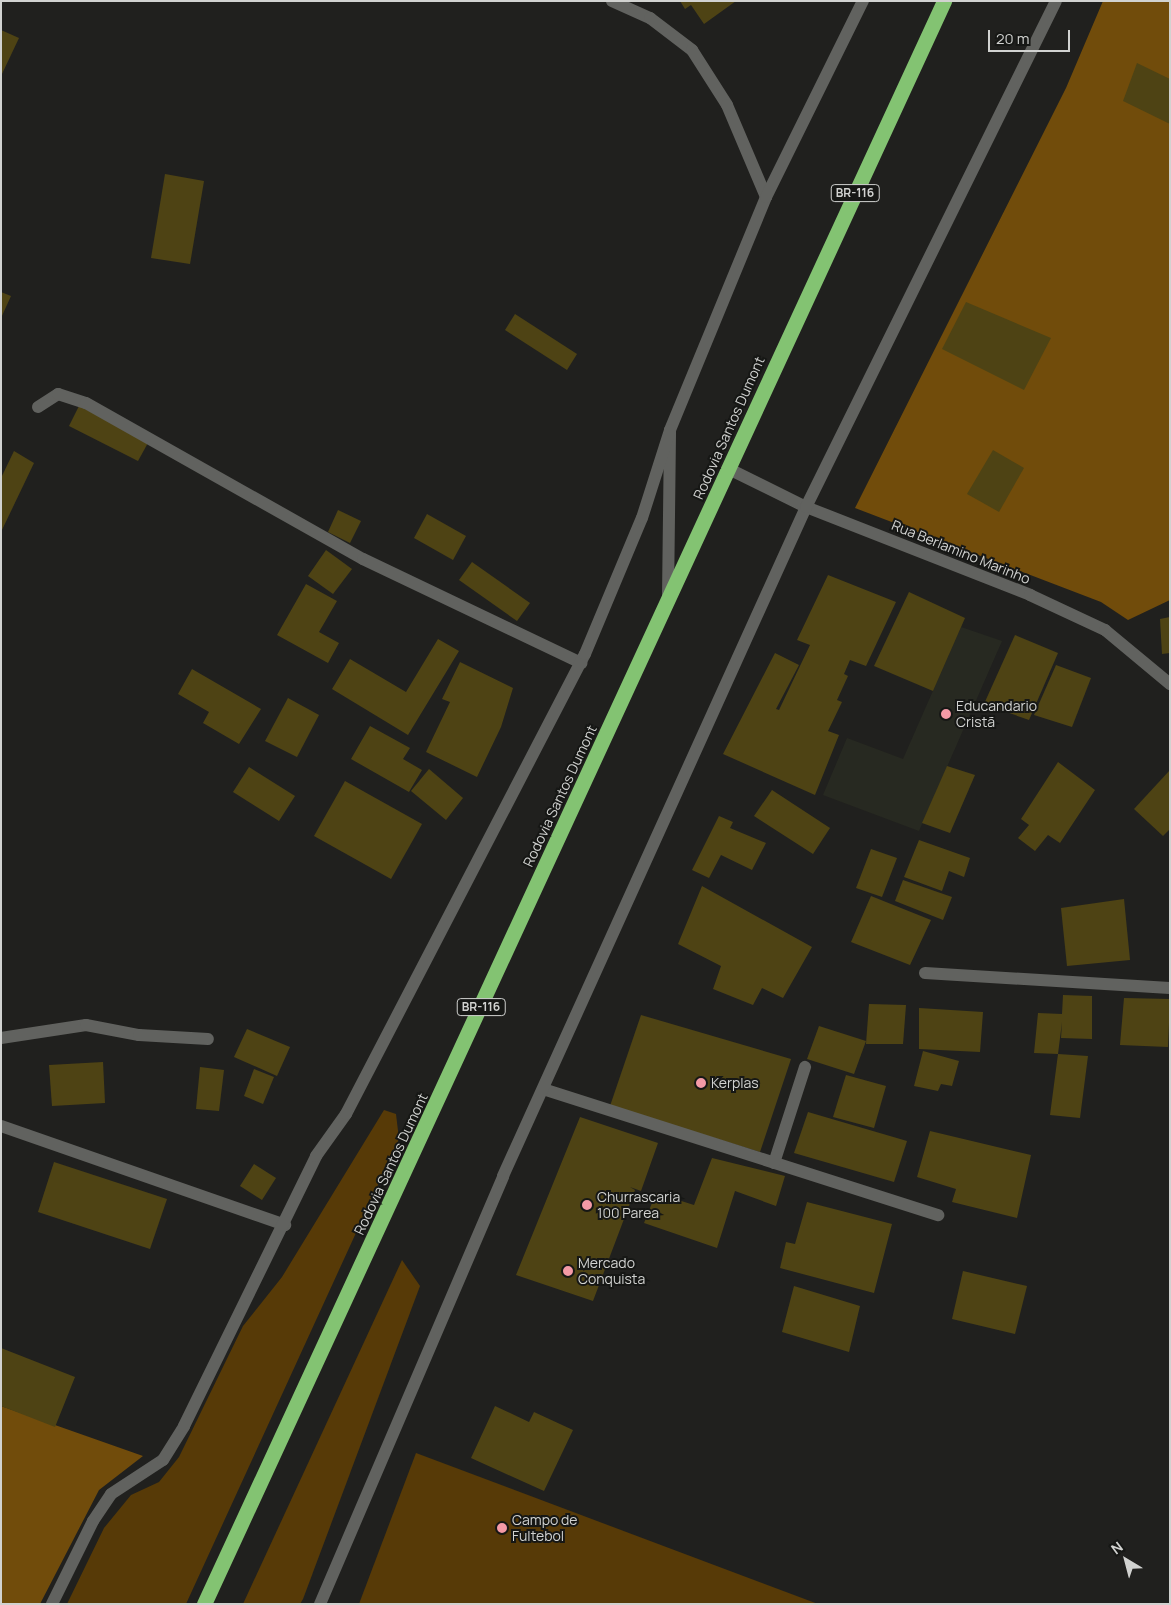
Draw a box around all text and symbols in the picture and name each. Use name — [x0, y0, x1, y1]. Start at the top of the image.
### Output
scale bar — [991, 20, 1074, 52]
text: 20 m — [996, 28, 1029, 49]
road number: BR-116 — [830, 184, 880, 202]
street label: Rodovia Santos Dumont — [690, 354, 768, 502]
street label: Rua Berlamino Marinho — [889, 517, 1033, 587]
place label: Educandario Cristã — [956, 698, 1037, 730]
marker: Educandario Cristã — [940, 708, 952, 720]
street label: Rodovia Santos Dumont — [520, 722, 600, 870]
road number: BR-116 — [456, 998, 506, 1016]
place label: Kerplas — [711, 1075, 759, 1091]
marker: Kerplas — [695, 1077, 707, 1089]
street label: Rodovia Santos Dumont — [351, 1090, 431, 1238]
place label: Churrascaria 100 Parea — [597, 1189, 680, 1222]
marker: Churrascaria 100 Parea — [581, 1199, 593, 1211]
place label: Mercado Conquista — [578, 1255, 645, 1288]
marker: Mercado Conquista — [562, 1265, 574, 1277]
place label: Campo de Fultebol — [512, 1512, 578, 1544]
marker: Campo de Fultebol — [496, 1522, 508, 1534]
north arrow — [1101, 1535, 1151, 1585]
text: N — [1107, 1537, 1126, 1558]

